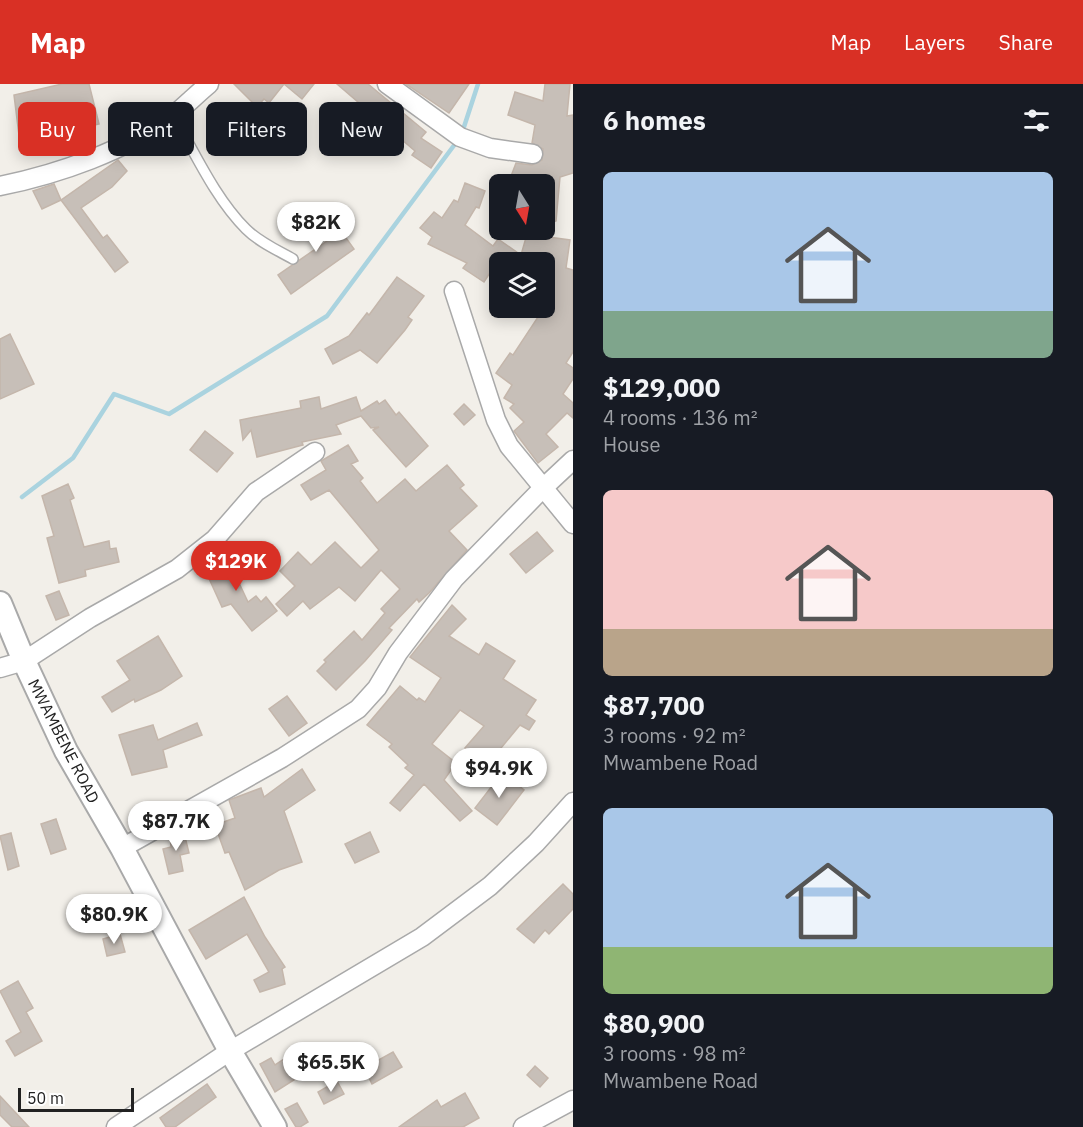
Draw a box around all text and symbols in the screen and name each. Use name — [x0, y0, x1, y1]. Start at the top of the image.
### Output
text: Map — [30, 24, 86, 61]
text: Map — [831, 28, 871, 56]
text: Layers — [904, 28, 966, 56]
text: Share — [999, 28, 1053, 56]
chip: Buy — [18, 102, 96, 156]
chip: Rent — [108, 102, 194, 156]
chip: Filters — [206, 102, 307, 156]
chip: New — [319, 102, 404, 156]
text: 6 homes — [603, 103, 706, 137]
icon: filters — [1020, 104, 1053, 137]
north arrow — [489, 174, 555, 240]
map controls — [489, 174, 555, 318]
pin: $82K — [280, 202, 352, 253]
text: $82K — [291, 208, 341, 235]
icon: home — [774, 211, 882, 319]
button: layers — [489, 252, 555, 318]
text: $129,000 — [603, 370, 720, 404]
text: 4 rooms · 136 m² — [603, 404, 758, 431]
text: House — [603, 431, 660, 458]
icon: home — [774, 529, 882, 637]
pin: $129K — [194, 541, 278, 592]
text: $129K — [205, 547, 267, 574]
street label: MWAMBENE ROAD — [24, 676, 104, 806]
text: $87,700 — [603, 688, 705, 722]
text: 3 rooms · 92 m² — [603, 722, 746, 749]
pin: $94.9K — [450, 748, 548, 799]
text: Mwambene Road — [603, 749, 758, 776]
text: $94.9K — [465, 754, 533, 781]
pin: $87.7K — [127, 801, 225, 852]
text: $87.7K — [142, 807, 210, 834]
icon: home — [774, 847, 882, 955]
pin: $80.9K — [65, 894, 163, 945]
text: $80.9K — [80, 900, 148, 927]
text: $80,900 — [603, 1006, 705, 1040]
text: 3 rooms · 98 m² — [603, 1040, 746, 1067]
pin: $65.5K — [282, 1042, 380, 1093]
text: $65.5K — [297, 1048, 365, 1075]
text: Mwambene Road — [603, 1067, 758, 1094]
scale bar — [18, 1085, 134, 1112]
text: 50 m — [27, 1088, 64, 1108]

